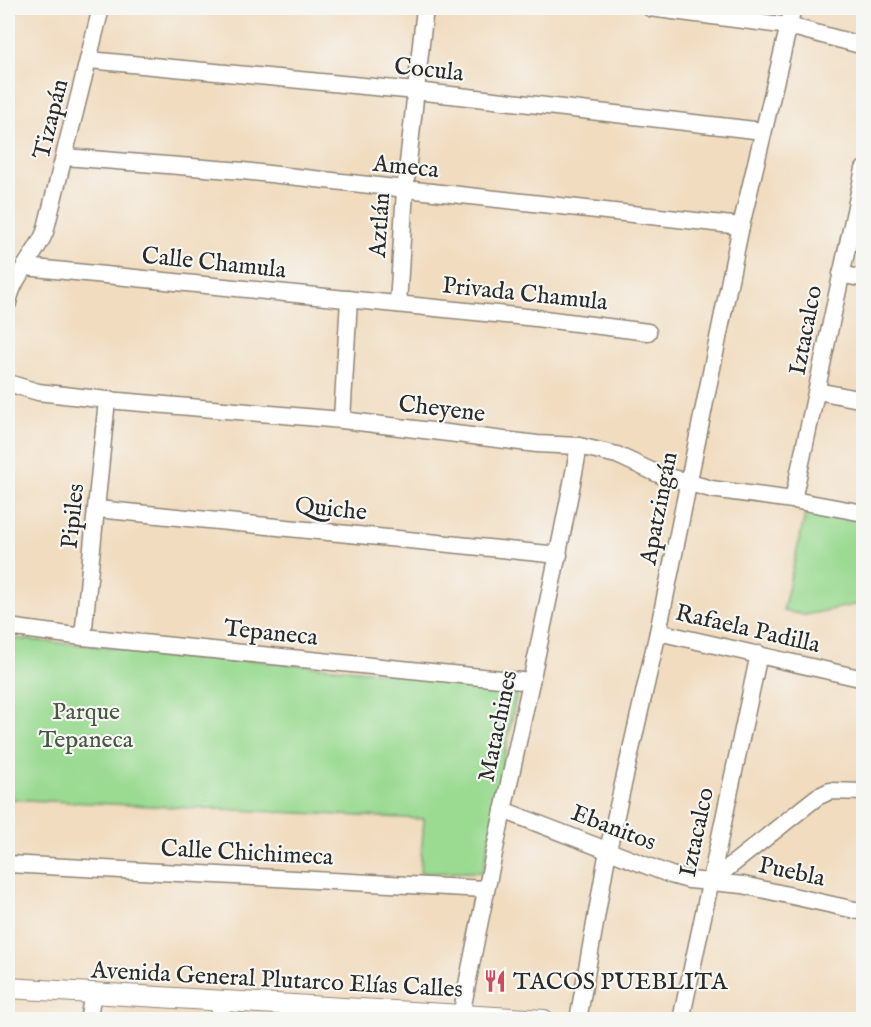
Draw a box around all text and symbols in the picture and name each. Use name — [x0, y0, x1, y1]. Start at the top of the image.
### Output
street label: Cocula — [393, 51, 466, 90]
street label: Tizapán — [27, 76, 76, 163]
street label: Ameca — [370, 149, 441, 186]
street label: Aztlán — [363, 191, 398, 260]
street label: Calle Chamula — [140, 241, 288, 287]
street label: Privada Chamula — [440, 270, 610, 319]
street label: Iztacalco — [783, 283, 830, 378]
street label: Cheyene — [397, 389, 487, 430]
street label: Apatzingán — [633, 449, 686, 568]
street label: Pipiles — [55, 482, 92, 550]
street label: Quiche — [293, 490, 368, 529]
street label: Rafaela Padilla — [672, 598, 824, 661]
street label: Tepaneca — [222, 613, 320, 654]
street label: Matachines — [472, 668, 525, 785]
park label: Parque Tepaneca — [39, 697, 134, 756]
street label: Iztacalco — [673, 785, 722, 880]
street label: Ebanitos — [567, 798, 660, 859]
street label: Calle Chichimeca — [160, 833, 335, 874]
street label: Puebla — [756, 850, 828, 895]
street label: Avenida General Plutarco Elías Calles — [89, 955, 463, 1006]
place label: TACOS PUEBLITA — [513, 967, 728, 998]
restaurant icon: TACOS PUEBLITA — [482, 968, 508, 994]

